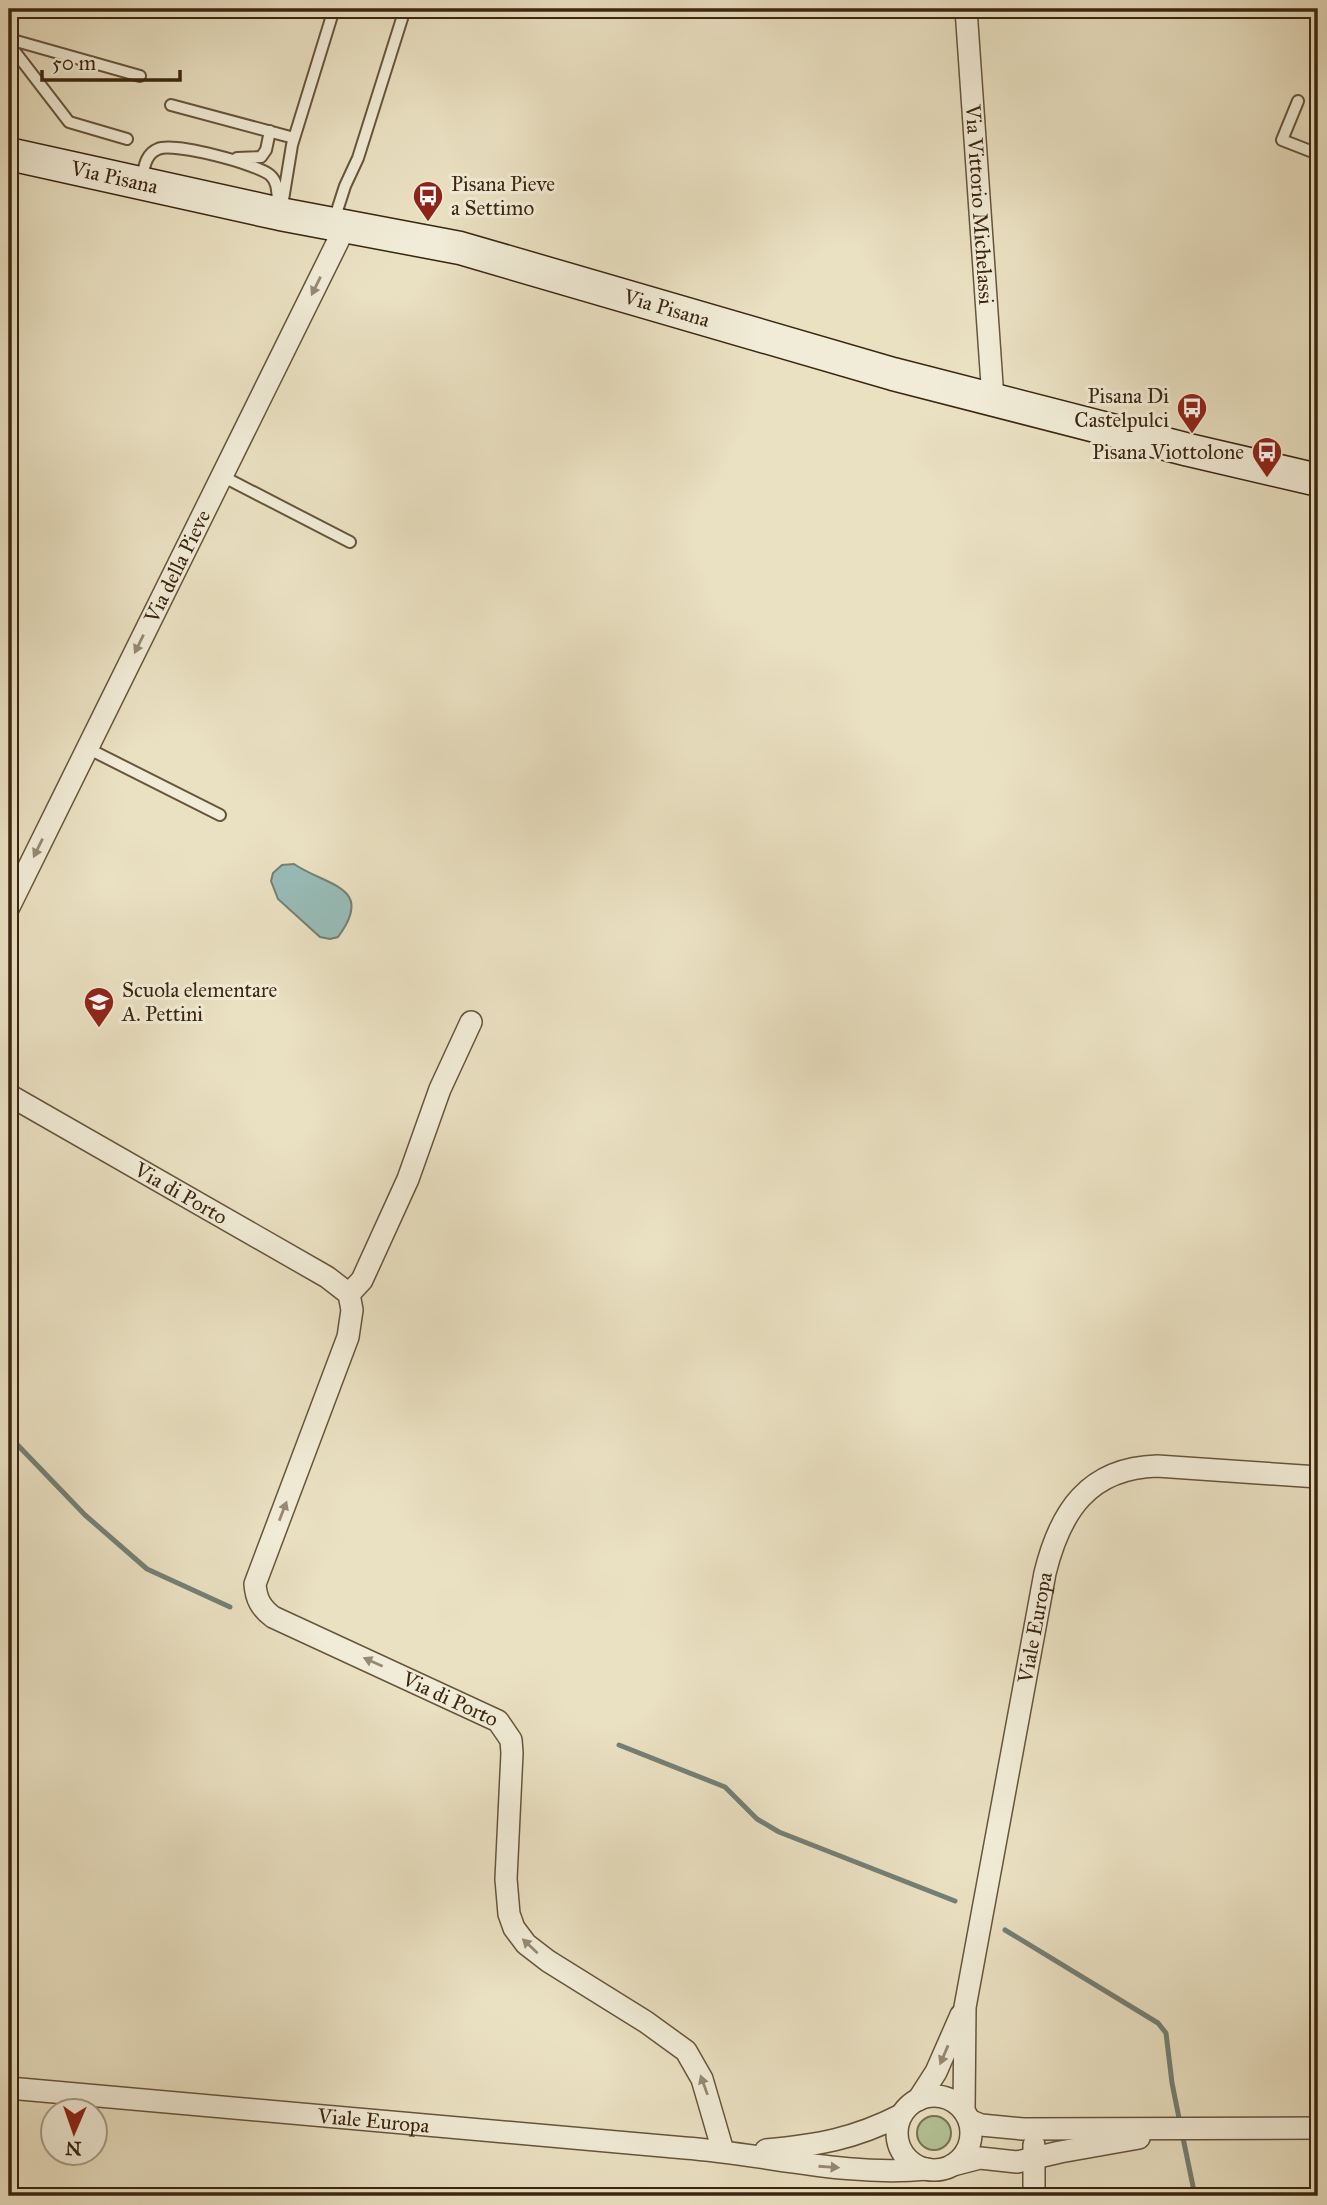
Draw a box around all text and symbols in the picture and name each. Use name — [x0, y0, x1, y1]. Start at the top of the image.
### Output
scale bar — [42, 38, 180, 82]
text: 50 m — [52, 50, 97, 76]
street label: Via Vittorio Michelassi — [960, 103, 999, 306]
street label: Via Pisana — [68, 155, 161, 200]
place label: Pisana Pieve a Settimo — [451, 171, 555, 221]
bus stop icon: Pisana Pieve a Settimo — [411, 179, 445, 223]
one-way arrow — [310, 276, 321, 296]
street label: Via Pisana — [620, 283, 713, 333]
place label: Pisana Di Castelpulci — [1074, 383, 1169, 433]
bus stop icon: Pisana Di Castelpulci — [1175, 391, 1209, 435]
bus stop icon: Pisana Viottolone — [1250, 435, 1284, 479]
place label: Pisana Viottolone — [1092, 439, 1244, 465]
street label: Via della Pieve — [138, 505, 216, 628]
one-way arrow — [133, 634, 144, 654]
one-way arrow — [33, 838, 44, 858]
place label: Scuola elementare A. Pettini — [121, 977, 278, 1027]
school or university icon: Scuola elementare A. Pettini — [82, 985, 116, 1029]
street label: Via di Porto — [129, 1156, 232, 1230]
one-way arrow — [278, 1500, 289, 1521]
street label: Viale Europa — [1012, 1570, 1058, 1686]
one-way arrow — [363, 1656, 383, 1668]
street label: Via di Porto — [397, 1665, 503, 1732]
one-way arrow — [522, 1938, 539, 1954]
one-way arrow — [938, 2044, 949, 2065]
one-way arrow — [698, 2075, 709, 2096]
north arrow — [38, 2096, 108, 2166]
street label: Viale Europa — [315, 2103, 431, 2139]
text: N — [65, 2137, 82, 2160]
one-way arrow — [818, 2162, 840, 2173]

